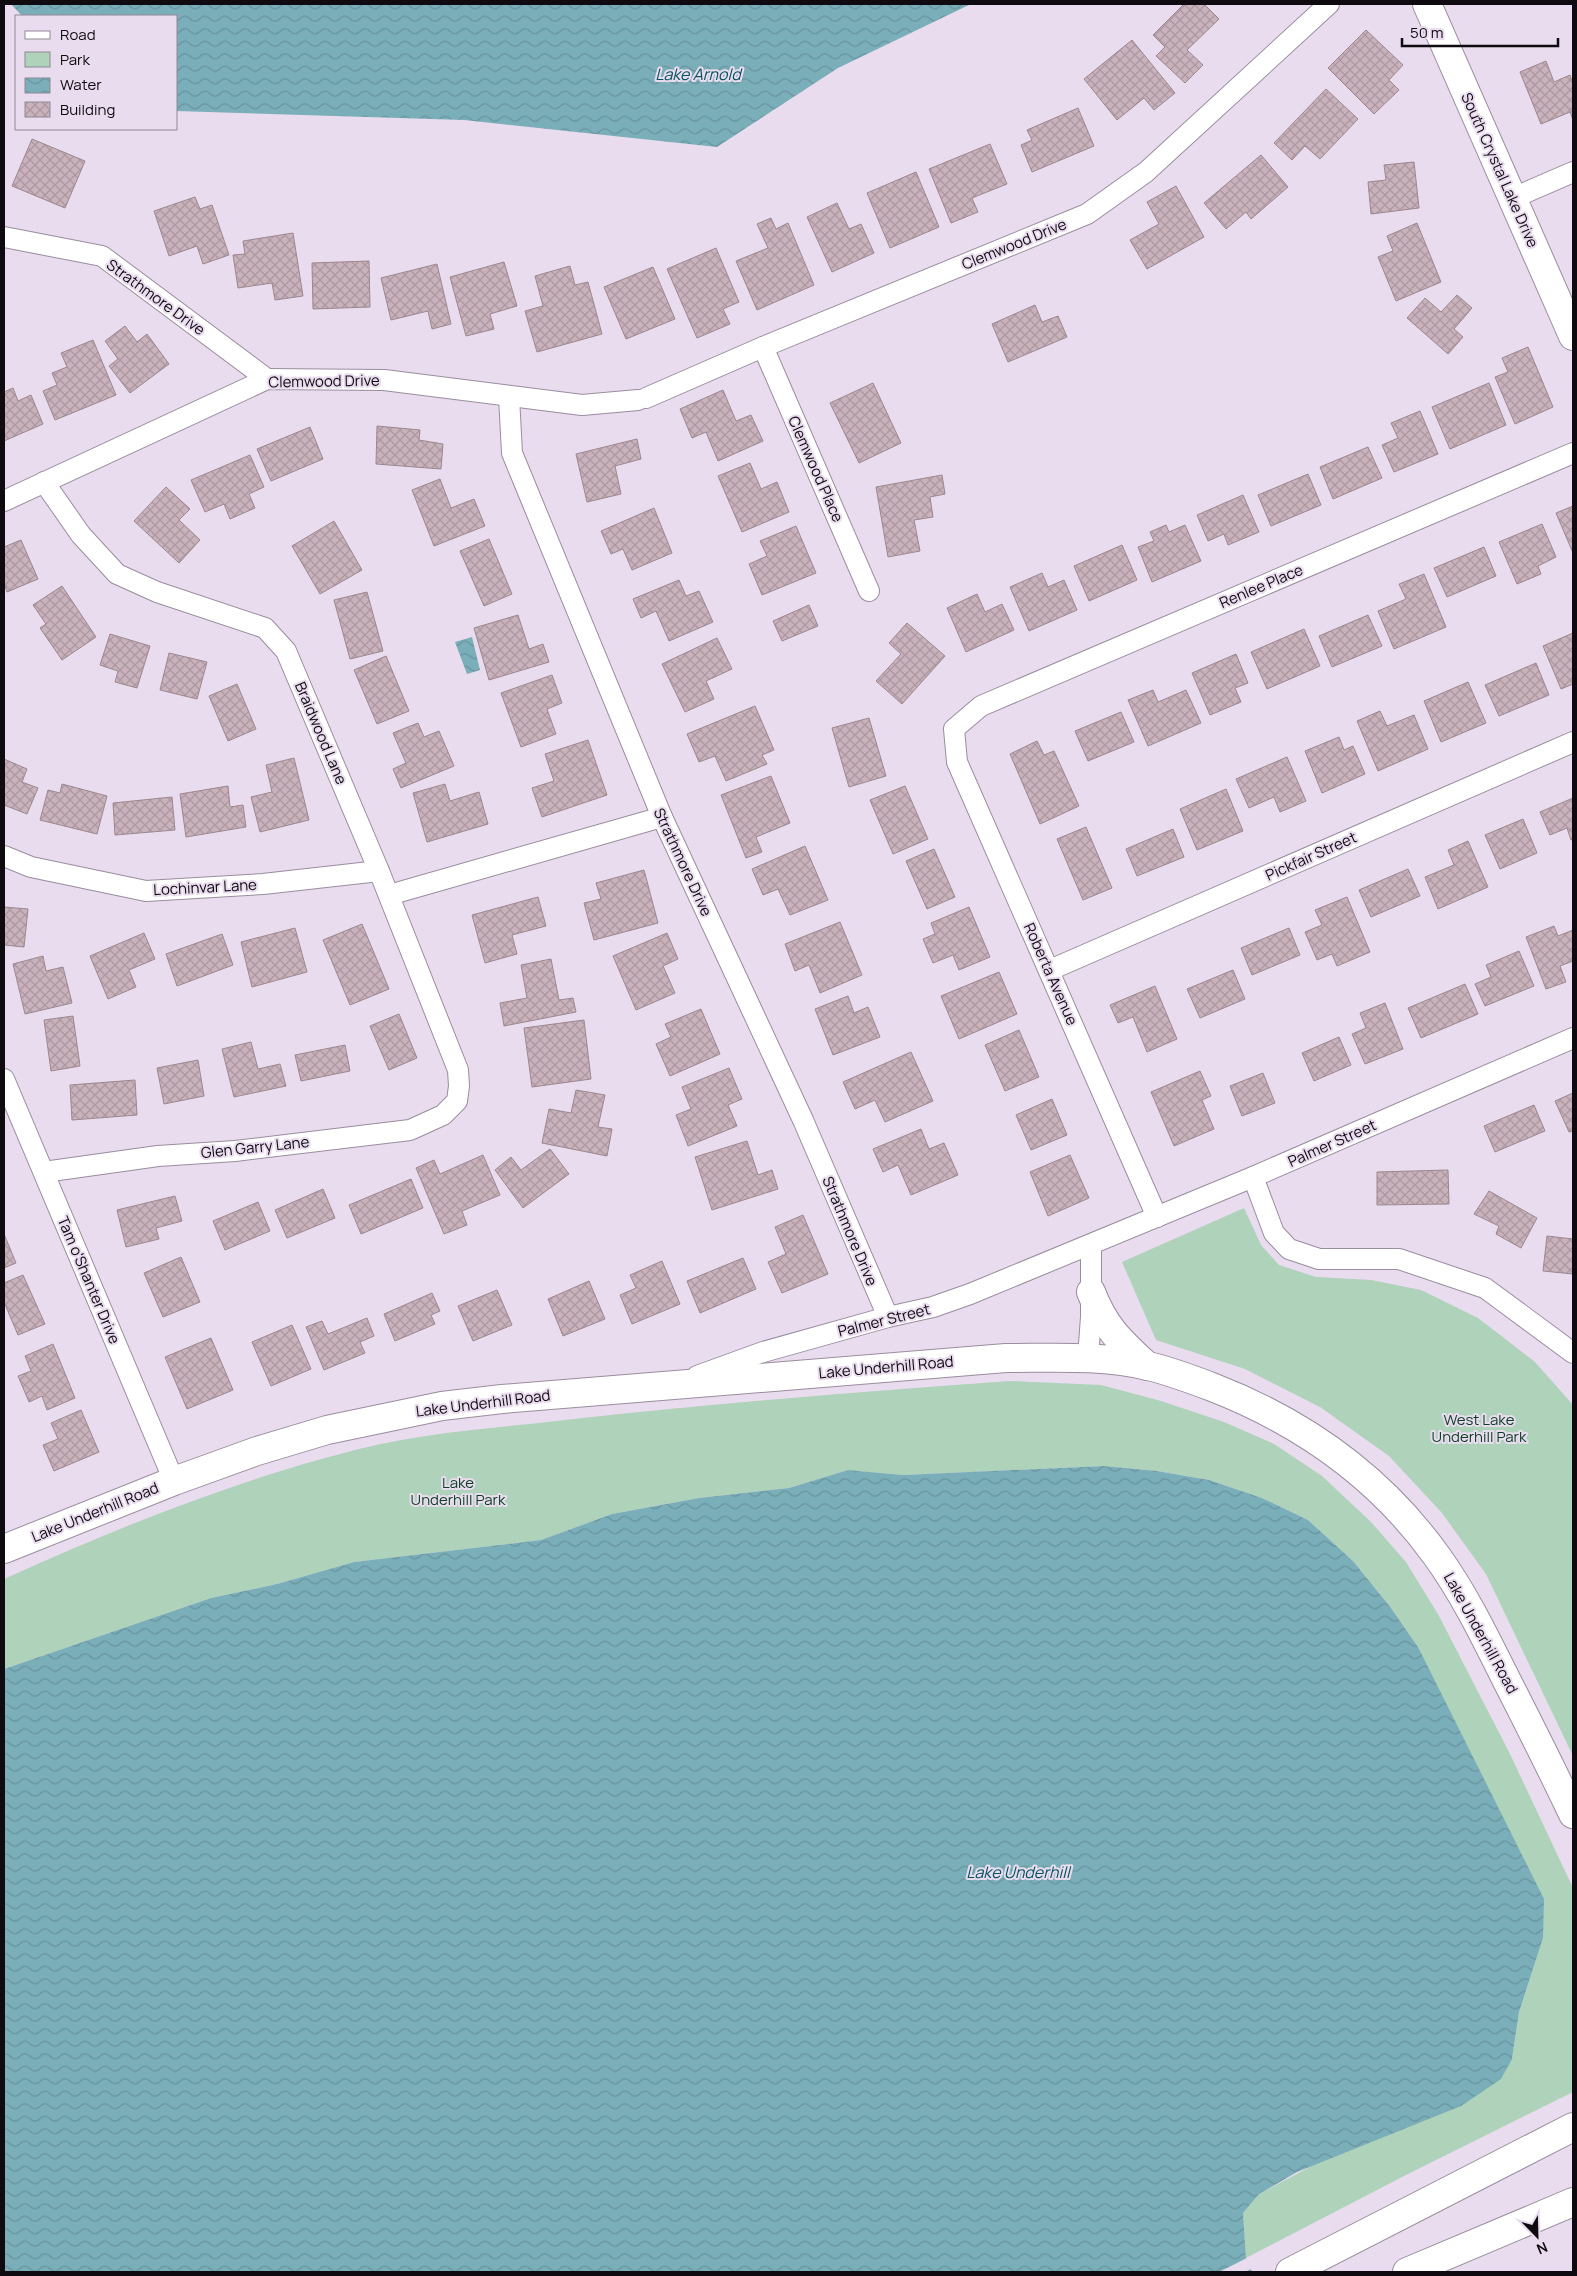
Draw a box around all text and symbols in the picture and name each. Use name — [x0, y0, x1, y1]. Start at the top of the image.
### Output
legend — [15, 15, 178, 130]
scale bar — [1402, 15, 1558, 47]
text: 50 m — [1410, 22, 1444, 43]
text: Road — [60, 24, 96, 45]
text: Park — [60, 49, 90, 70]
water label: Lake Arnold — [655, 63, 743, 85]
text: Water — [60, 74, 102, 95]
street label: South Crystal Lake Drive — [1456, 89, 1544, 251]
text: Building — [60, 99, 115, 120]
street label: Clemwood Drive — [958, 213, 1070, 275]
street label: Strathmore Drive — [102, 254, 210, 340]
street label: Clemwood Drive — [268, 370, 380, 392]
street label: Clemwood Place — [783, 413, 849, 526]
street label: Renlee Place — [1216, 559, 1306, 613]
street label: Braidwood Lane — [290, 678, 352, 788]
street label: Strathmore Drive — [649, 804, 717, 920]
street label: Pickfair Street — [1262, 827, 1360, 885]
street label: Lochinvar Lane — [153, 874, 258, 900]
street label: Roberta Avenue — [1019, 919, 1083, 1029]
street label: Palmer Street — [1285, 1114, 1379, 1172]
street label: Glen Garry Lane — [200, 1131, 310, 1163]
street label: Strathmore Drive — [817, 1173, 883, 1289]
street label: Tam o'Shanter Drive — [53, 1213, 125, 1347]
street label: Palmer Street — [836, 1298, 932, 1342]
street label: Lake Underhill Road — [818, 1351, 954, 1383]
street label: Lake Underhill Road — [414, 1384, 552, 1422]
park label: West Lake Underhill Park — [1432, 1409, 1527, 1447]
park label: Lake Underhill Park — [411, 1472, 506, 1510]
street label: Lake Underhill Road — [28, 1477, 162, 1547]
street label: Lake Underhill Road — [1439, 1569, 1523, 1697]
water label: Lake Underhill — [966, 1861, 1072, 1883]
north arrow — [1512, 2211, 1562, 2261]
text: N — [1534, 2238, 1551, 2259]

